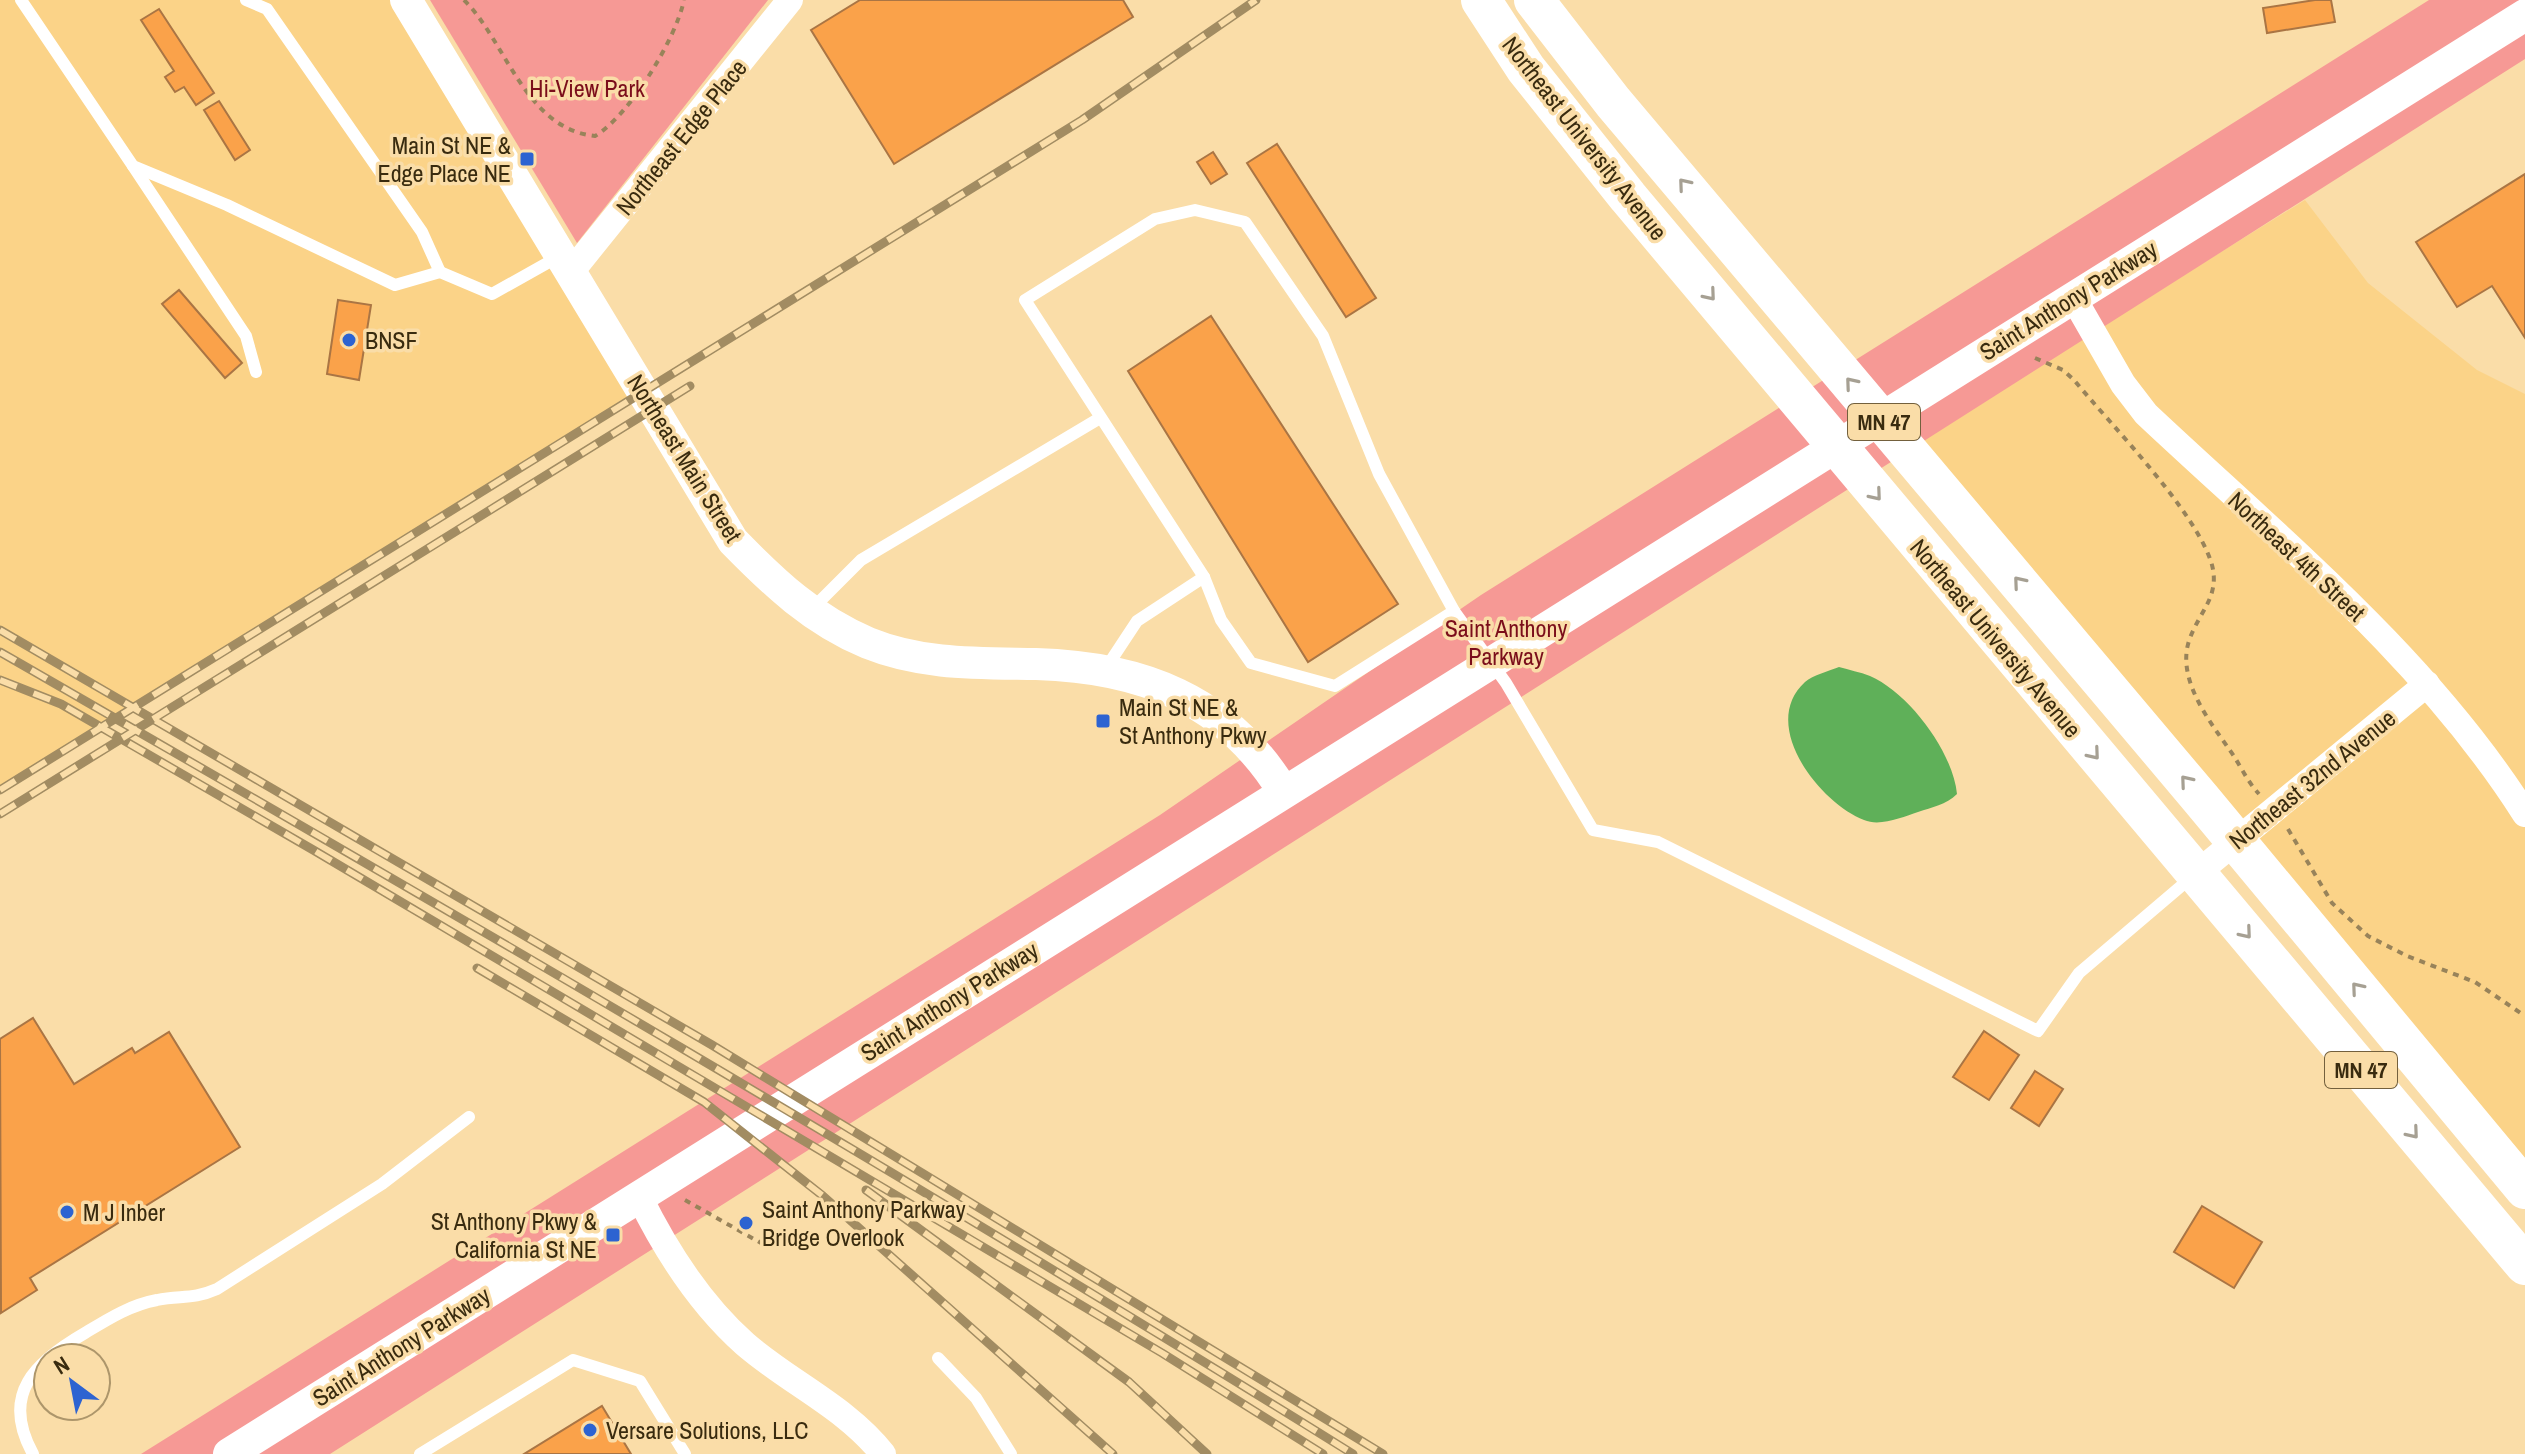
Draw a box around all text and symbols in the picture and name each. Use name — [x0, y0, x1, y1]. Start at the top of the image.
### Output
street label: Northeast University Avenue — [1495, 30, 1675, 246]
street label: Northeast Edge Place — [608, 53, 754, 221]
park label: Hi-View Park — [529, 72, 645, 104]
place label: Main St NE & Edge Place NE — [378, 129, 511, 189]
marker: Main St NE & Edge Place NE — [518, 150, 536, 168]
one-way arrow — [1679, 179, 1694, 193]
street label: Saint Anthony Parkway — [1973, 232, 2163, 367]
one-way arrow — [1700, 286, 1715, 300]
place label: BNSF — [365, 324, 418, 356]
marker: BNSF — [340, 331, 358, 349]
street label: Northeast Main Street — [620, 368, 750, 549]
one-way arrow — [1846, 378, 1861, 392]
road number: MN 47 — [1848, 404, 1920, 440]
street label: Northeast 4th Street — [2222, 484, 2373, 628]
one-way arrow — [1866, 486, 1881, 500]
street label: Northeast University Avenue — [1903, 532, 2089, 744]
one-way arrow — [2014, 576, 2029, 591]
park label: Saint Anthony Parkway — [1445, 612, 1567, 672]
place label: Main St NE & St Anthony Pkwy — [1119, 691, 1267, 751]
street label: Northeast 32nd Avenue — [2222, 702, 2402, 856]
marker: Main St NE & St Anthony Pkwy — [1094, 712, 1112, 730]
one-way arrow — [2084, 745, 2099, 760]
one-way arrow — [2181, 775, 2196, 790]
one-way arrow — [2236, 924, 2251, 939]
street label: Saint Anthony Parkway — [854, 933, 1044, 1068]
one-way arrow — [2352, 982, 2367, 997]
road number: MN 47 — [2325, 1052, 2397, 1088]
one-way arrow — [2403, 1123, 2418, 1138]
place label: Saint Anthony Parkway Bridge Overlook — [762, 1193, 966, 1253]
place label: M J Inber — [83, 1196, 165, 1228]
marker: M J Inber — [58, 1203, 76, 1221]
place label: St Anthony Pkwy & California St NE — [431, 1205, 597, 1265]
marker: Saint Anthony Parkway Bridge Overlook — [737, 1214, 755, 1232]
marker: St Anthony Pkwy & California St NE — [604, 1226, 622, 1244]
street label: Saint Anthony Parkway — [306, 1278, 496, 1413]
north arrow — [32, 1342, 112, 1422]
text: N — [48, 1349, 75, 1381]
place label: Versare Solutions, LLC — [606, 1414, 808, 1446]
marker: Versare Solutions, LLC — [581, 1421, 599, 1439]

